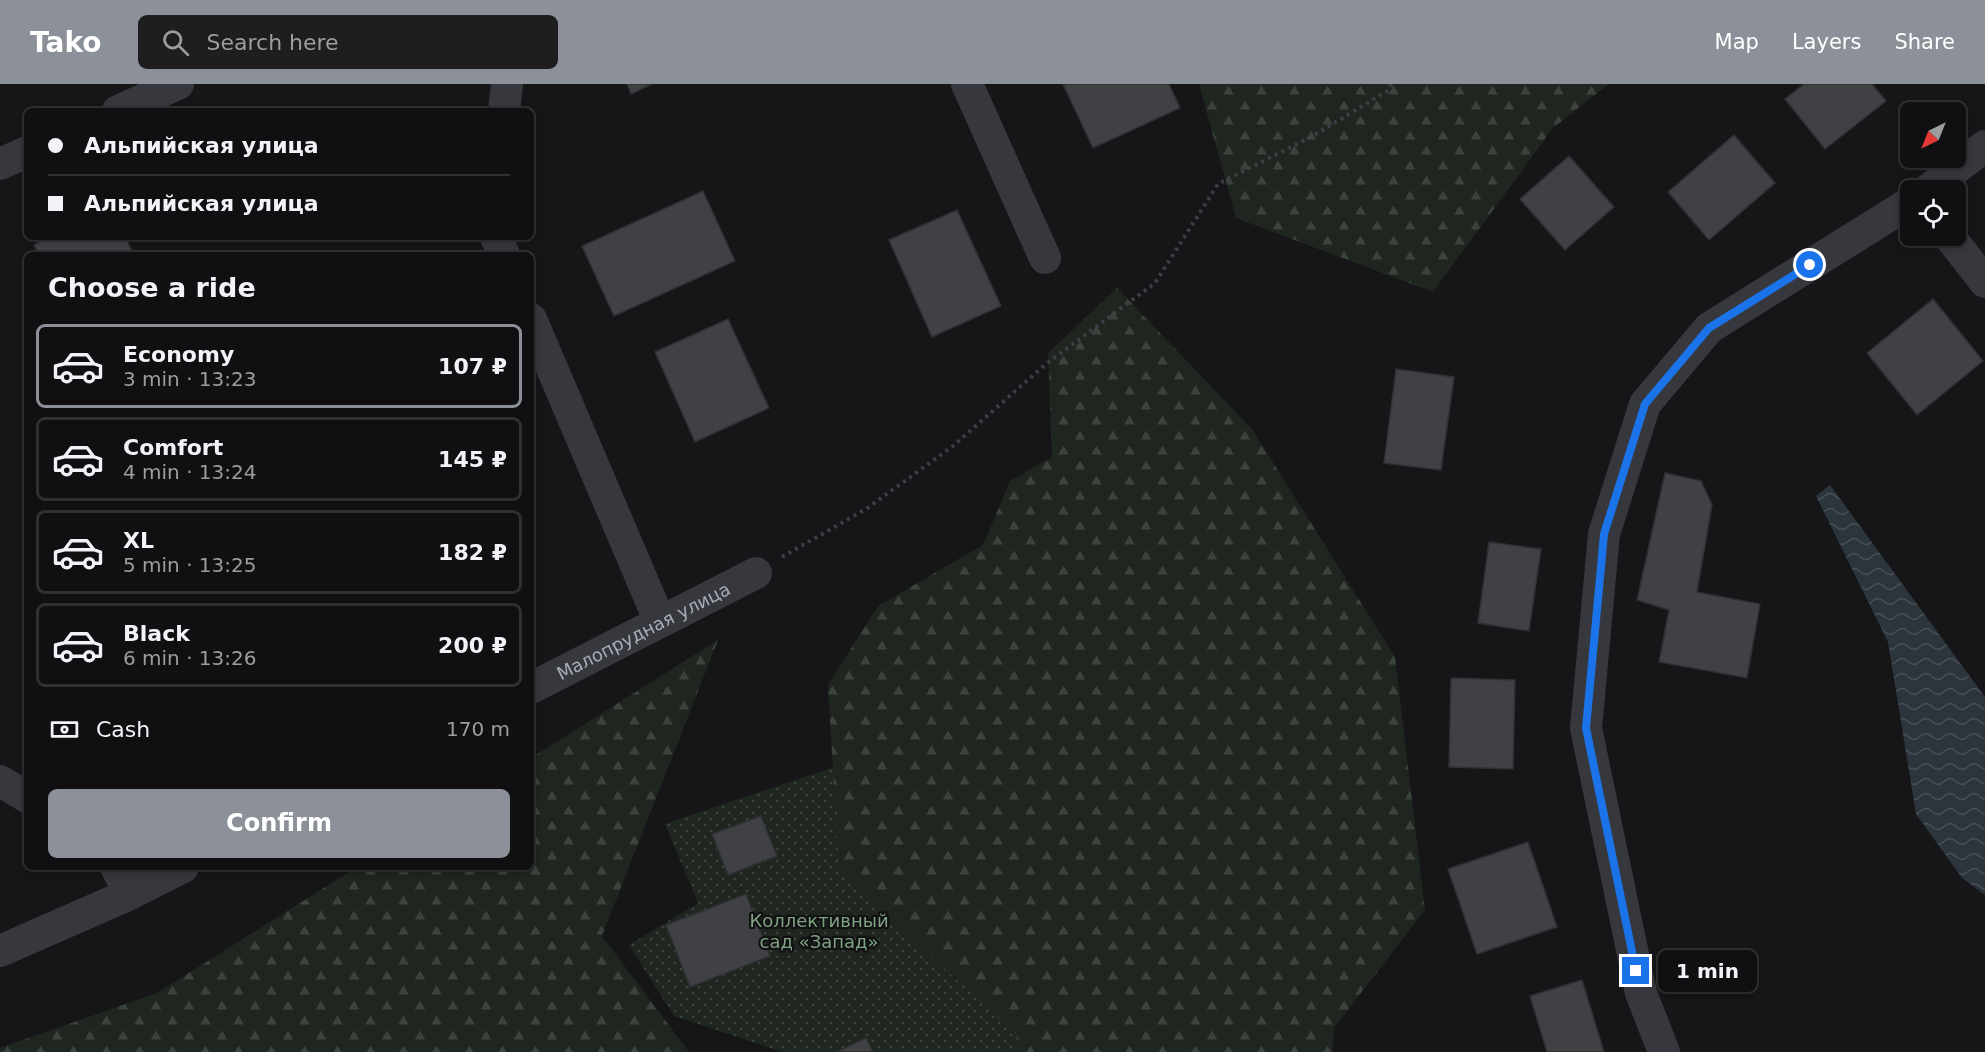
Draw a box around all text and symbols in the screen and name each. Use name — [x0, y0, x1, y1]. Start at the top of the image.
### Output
search box — [138, 15, 558, 69]
text: Tako — [30, 26, 102, 59]
icon: search — [159, 26, 192, 59]
text: Search here — [207, 30, 339, 55]
text: Map — [1715, 30, 1759, 54]
text: Layers — [1792, 30, 1861, 54]
text: Share — [1894, 30, 1955, 54]
north arrow — [1900, 102, 1966, 168]
map controls — [1900, 102, 1966, 246]
text: Альпийская улица — [84, 133, 319, 158]
button: locate — [1900, 180, 1966, 246]
text: Альпийская улица — [84, 191, 319, 216]
route start — [1796, 251, 1823, 278]
text: Choose a ride — [48, 272, 256, 303]
icon: car — [51, 339, 105, 393]
text: Economy — [123, 342, 234, 367]
text: 107 ₽ — [438, 354, 507, 379]
text: 3 min · 13:23 — [123, 367, 257, 391]
icon: car — [51, 432, 105, 486]
text: Comfort — [123, 435, 223, 460]
text: 145 ₽ — [438, 447, 507, 472]
text: 4 min · 13:24 — [123, 460, 257, 484]
icon: car — [51, 525, 105, 579]
text: XL — [123, 528, 154, 553]
text: 182 ₽ — [438, 540, 507, 565]
text: 5 min · 13:25 — [123, 553, 257, 577]
street label: Малопрудная улица — [553, 578, 733, 684]
icon: car — [51, 618, 105, 672]
text: Black — [123, 621, 190, 646]
text: 200 ₽ — [438, 633, 507, 658]
text: 6 min · 13:26 — [123, 646, 257, 670]
icon: cash — [48, 713, 81, 746]
text: Cash — [96, 717, 150, 742]
text: 170 m — [446, 717, 510, 741]
button: Confirm — [48, 789, 510, 858]
park label: Коллективный сад «Запад» — [749, 910, 889, 952]
callout: 1 min — [1657, 950, 1756, 992]
route end — [1622, 957, 1649, 984]
text: 1 min — [1676, 959, 1739, 983]

